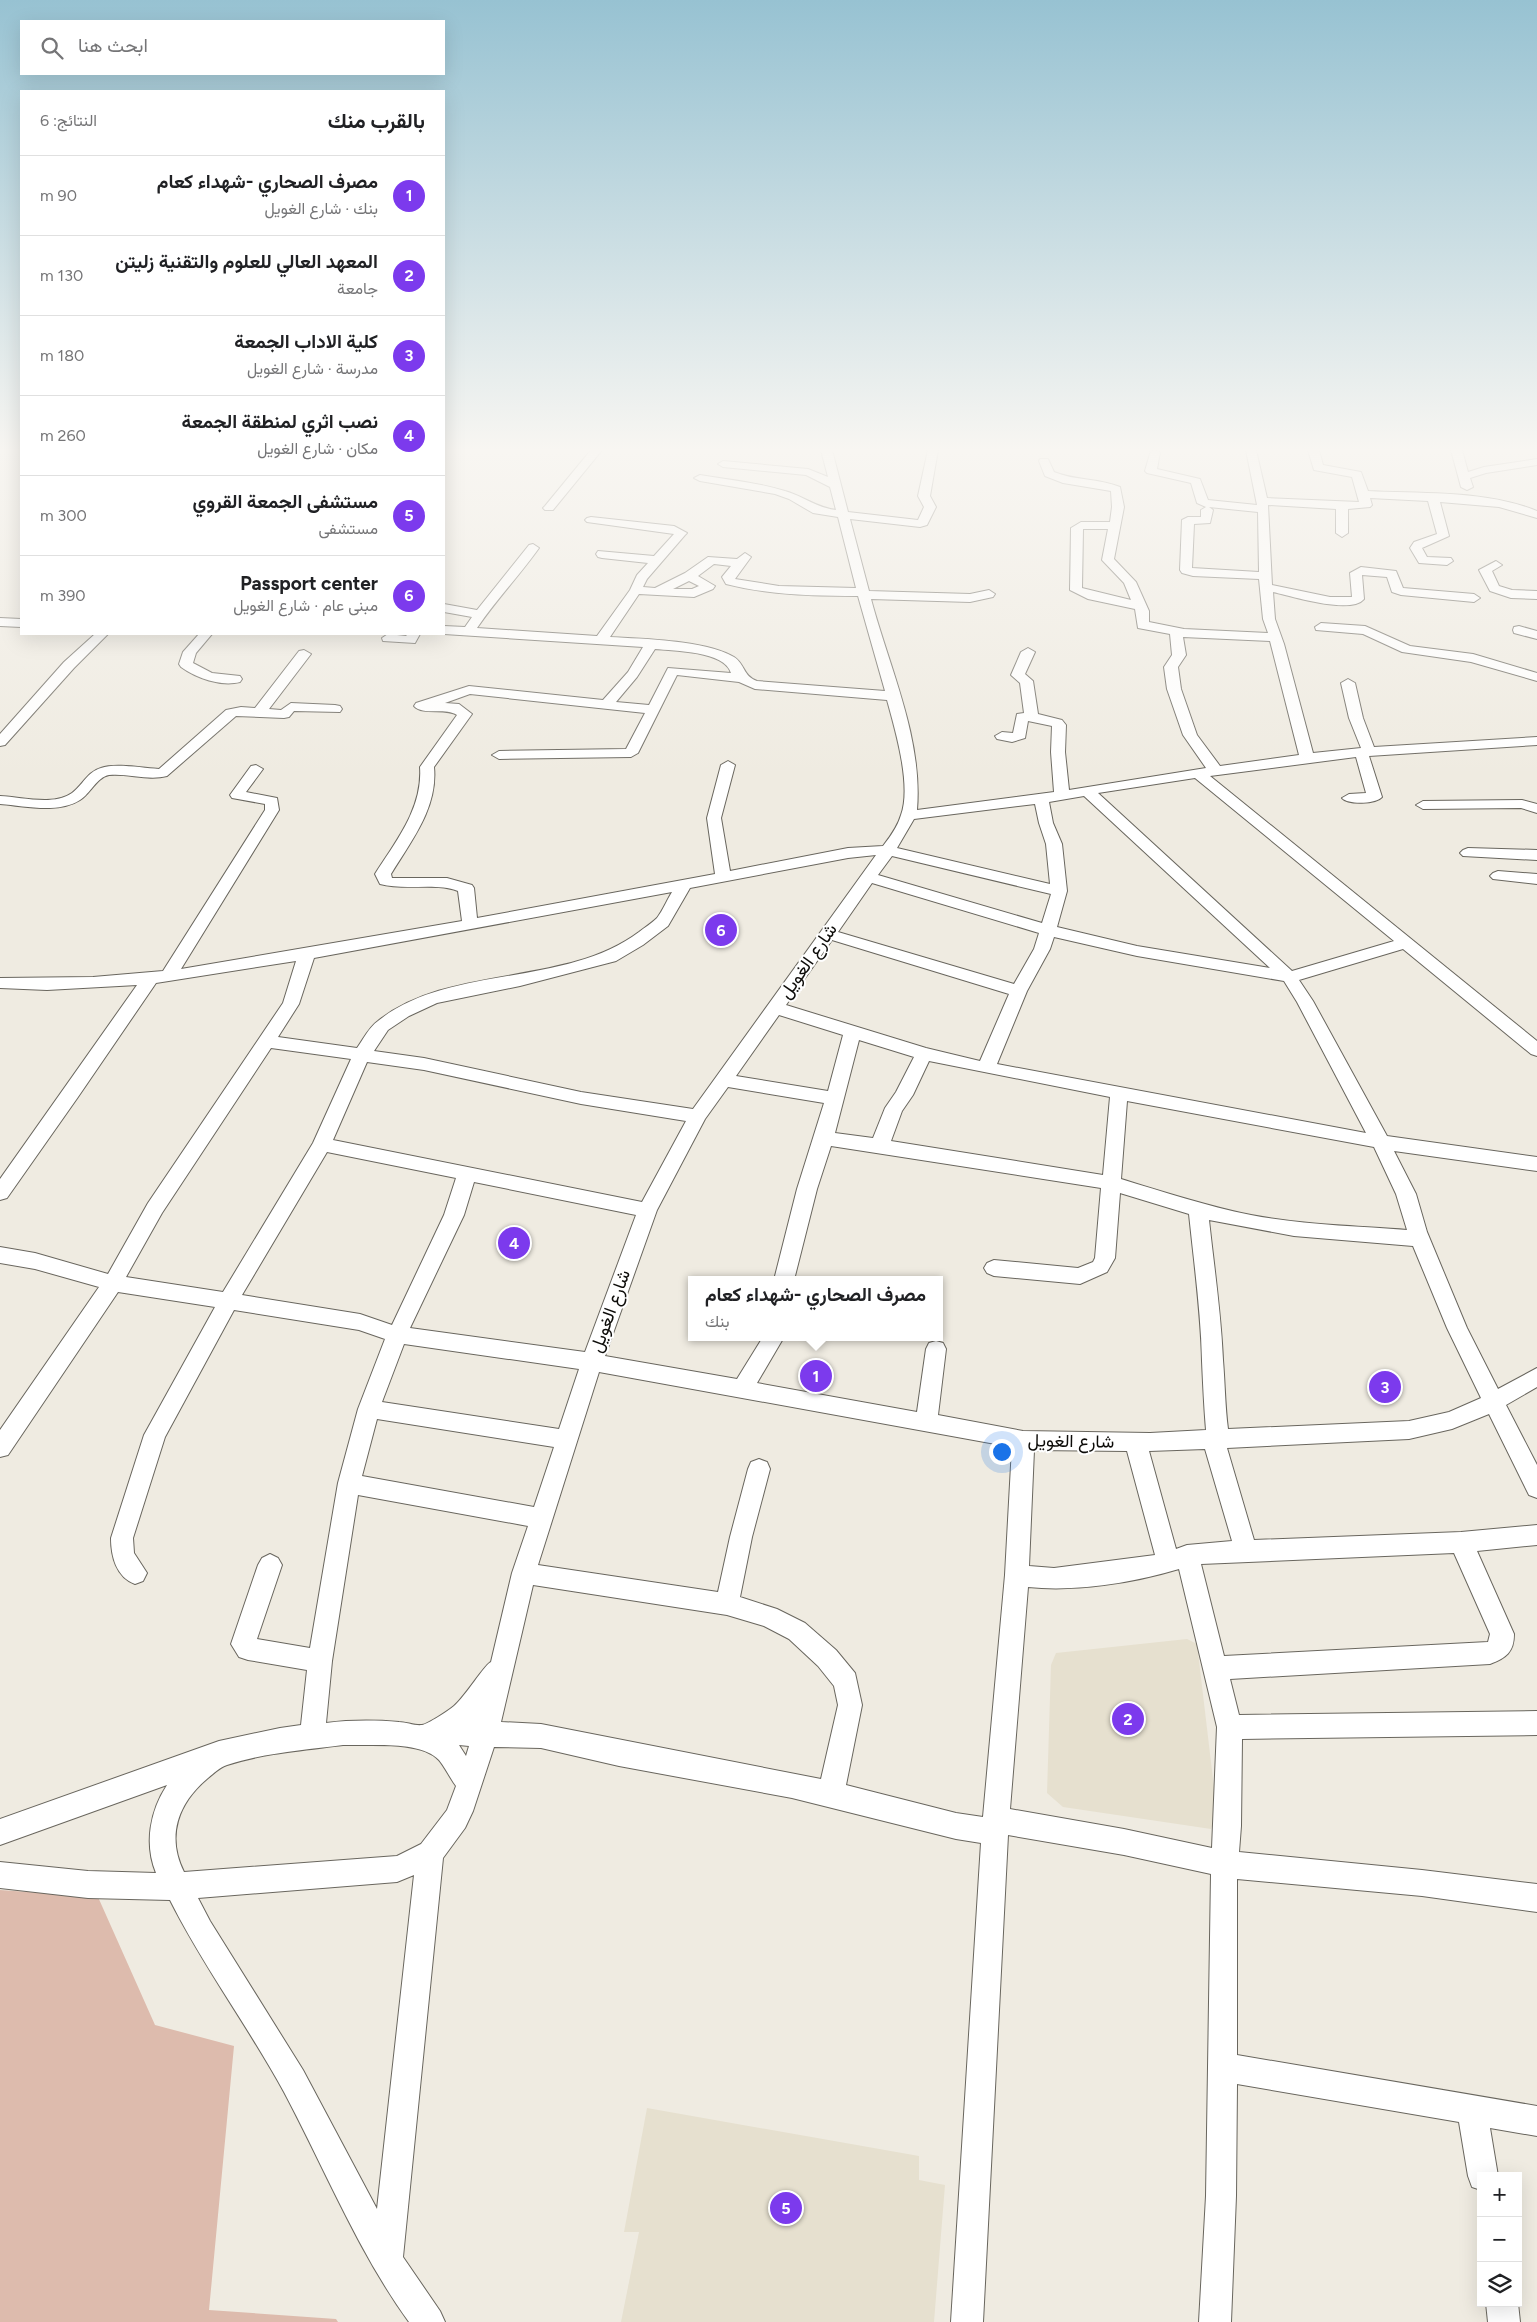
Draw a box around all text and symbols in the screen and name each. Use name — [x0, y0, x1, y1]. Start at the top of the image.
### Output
search box — [20, 20, 445, 75]
icon: search — [38, 34, 66, 62]
text: ابحث هنا — [78, 34, 148, 57]
text: بالقرب منك — [328, 108, 425, 133]
text: النتائج: 6 — [40, 111, 97, 130]
text: مصرف الصحاري -شهداء كعام — [157, 170, 378, 193]
text: 90 m — [40, 186, 77, 205]
text: 1 — [406, 186, 412, 205]
text: بنك · شارع الغويل — [264, 199, 378, 218]
text: المعهد العالي للعلوم والتقنية زليتن — [115, 250, 378, 273]
text: 130 m — [40, 266, 83, 285]
text: 2 — [404, 266, 414, 285]
text: جامعة — [337, 279, 378, 298]
text: كلية اﻻداب الجمعة — [234, 330, 378, 353]
text: 180 m — [40, 346, 84, 365]
text: 3 — [405, 346, 413, 365]
text: مدرسة · شارع الغويل — [247, 359, 378, 378]
text: نصب اثري لمنطقة الجمعة — [182, 410, 378, 433]
text: 260 m — [40, 426, 86, 445]
text: 4 — [404, 426, 414, 445]
text: مكان · شارع الغويل — [257, 439, 378, 458]
text: مستشفى الجمعة القروي — [192, 490, 378, 513]
text: 300 m — [40, 506, 87, 525]
text: 5 — [404, 506, 414, 525]
text: مستشفى — [318, 519, 378, 538]
text: Passport center — [240, 572, 378, 595]
text: 390 m — [40, 586, 86, 605]
text: 6 — [404, 586, 414, 605]
text: مبنى عام · شارع الغويل — [233, 596, 378, 615]
pin: 6 — [705, 911, 737, 949]
street label: شارع الغويل — [774, 919, 843, 1003]
pin: 4 — [498, 1224, 530, 1262]
street label: شارع الغويل — [585, 1267, 636, 1356]
popup — [688, 1276, 943, 1341]
text: مصرف الصحاري -شهداء كعام — [705, 1283, 926, 1306]
text: بنك — [705, 1312, 730, 1331]
pin: 1 — [800, 1357, 832, 1395]
pin: 3 — [1369, 1368, 1401, 1406]
street label: شارع الغويل — [1027, 1429, 1114, 1454]
your location — [989, 1439, 1015, 1465]
pin: 2 — [1112, 1700, 1144, 1738]
map controls — [1477, 2172, 1522, 2307]
button: + — [1477, 2172, 1522, 2217]
pin: 5 — [770, 2189, 802, 2227]
button: − — [1477, 2217, 1522, 2262]
button: layers — [1477, 2262, 1522, 2307]

